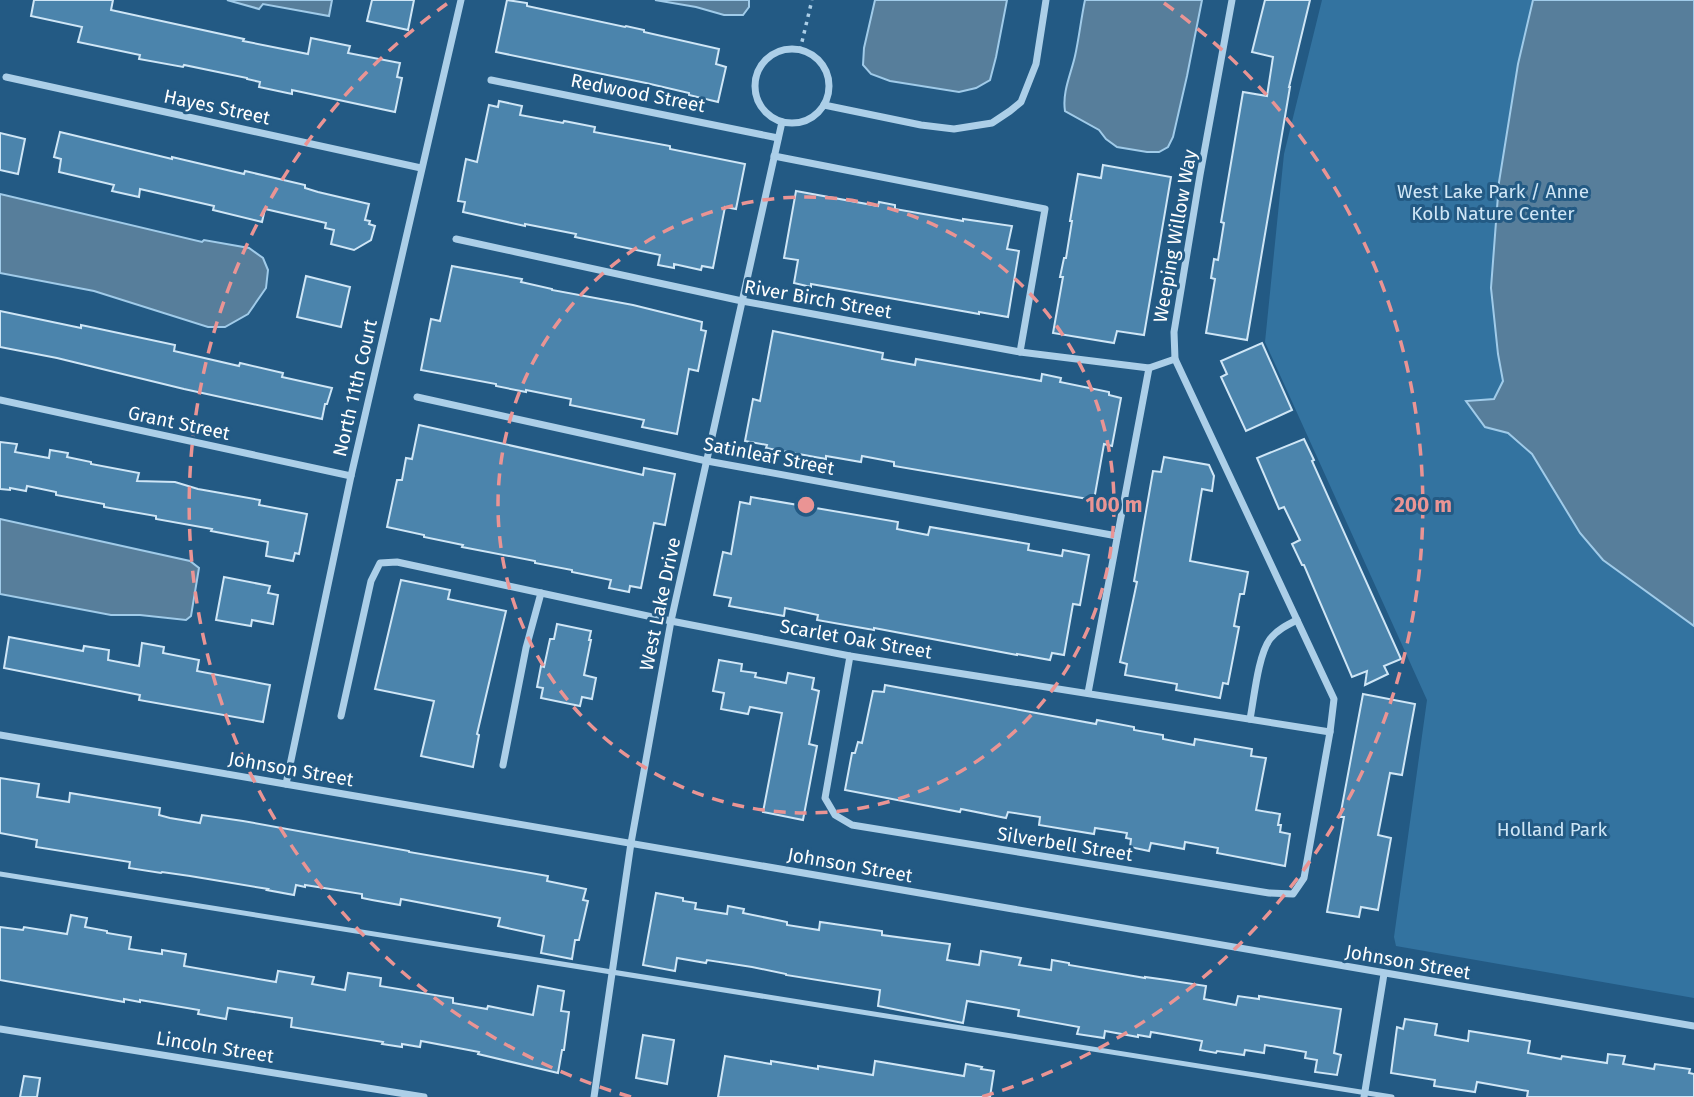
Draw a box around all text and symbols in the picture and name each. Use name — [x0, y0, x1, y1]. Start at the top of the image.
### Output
street label: Redwood Street — [569, 69, 707, 117]
street label: Hayes Street — [162, 85, 272, 130]
street label: Weeping Willow Way — [1148, 147, 1202, 324]
park label: West Lake Park / Anne Kolb Nature Center — [1397, 180, 1589, 225]
street label: River Birch Street — [742, 275, 894, 323]
street label: North 11th Court — [328, 317, 382, 459]
street label: Grant Street — [126, 401, 232, 445]
street label: Satinleaf Street — [702, 432, 837, 480]
text: 100 m — [1085, 492, 1143, 518]
text: 200 m — [1394, 492, 1452, 518]
centre of rings — [794, 493, 818, 517]
street label: West Lake Drive — [635, 535, 685, 673]
street label: Scarlet Oak Street — [778, 614, 934, 664]
street label: Johnson Street — [227, 747, 356, 791]
park label: Holland Park — [1497, 818, 1607, 841]
street label: Silverbell Street — [995, 822, 1135, 866]
street label: Johnson Street — [786, 843, 915, 887]
street label: Johnson Street — [1344, 940, 1473, 984]
street label: Lincoln Street — [154, 1026, 276, 1068]

